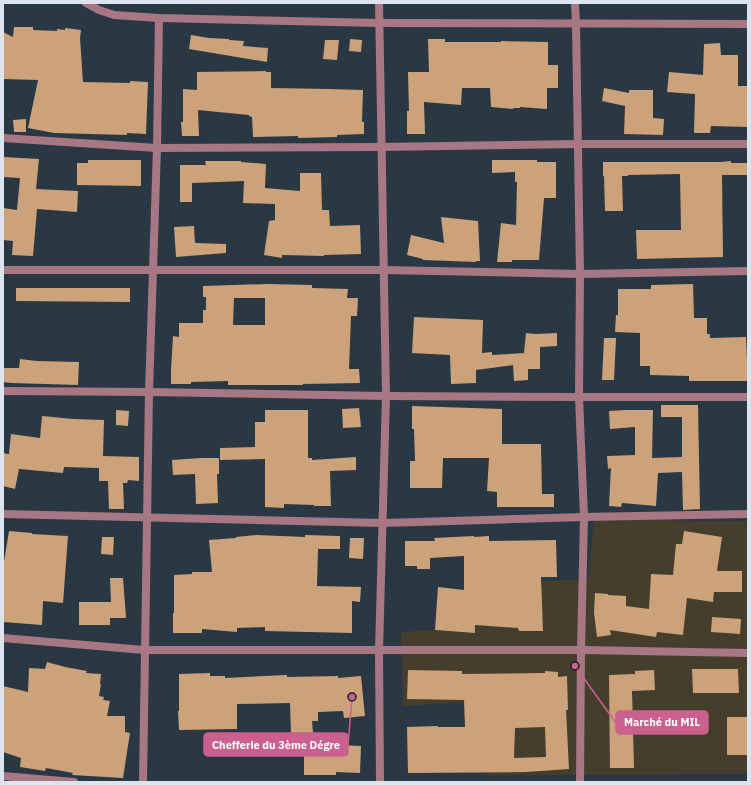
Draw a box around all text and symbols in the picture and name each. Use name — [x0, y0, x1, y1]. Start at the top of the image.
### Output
callout: Marché du MIL — [616, 711, 708, 734]
text: Marché du MIL — [624, 715, 700, 729]
callout: Chefferie du 3ème Dégre — [204, 733, 348, 756]
text: Chefferie du 3ème Dégre — [212, 738, 340, 752]

